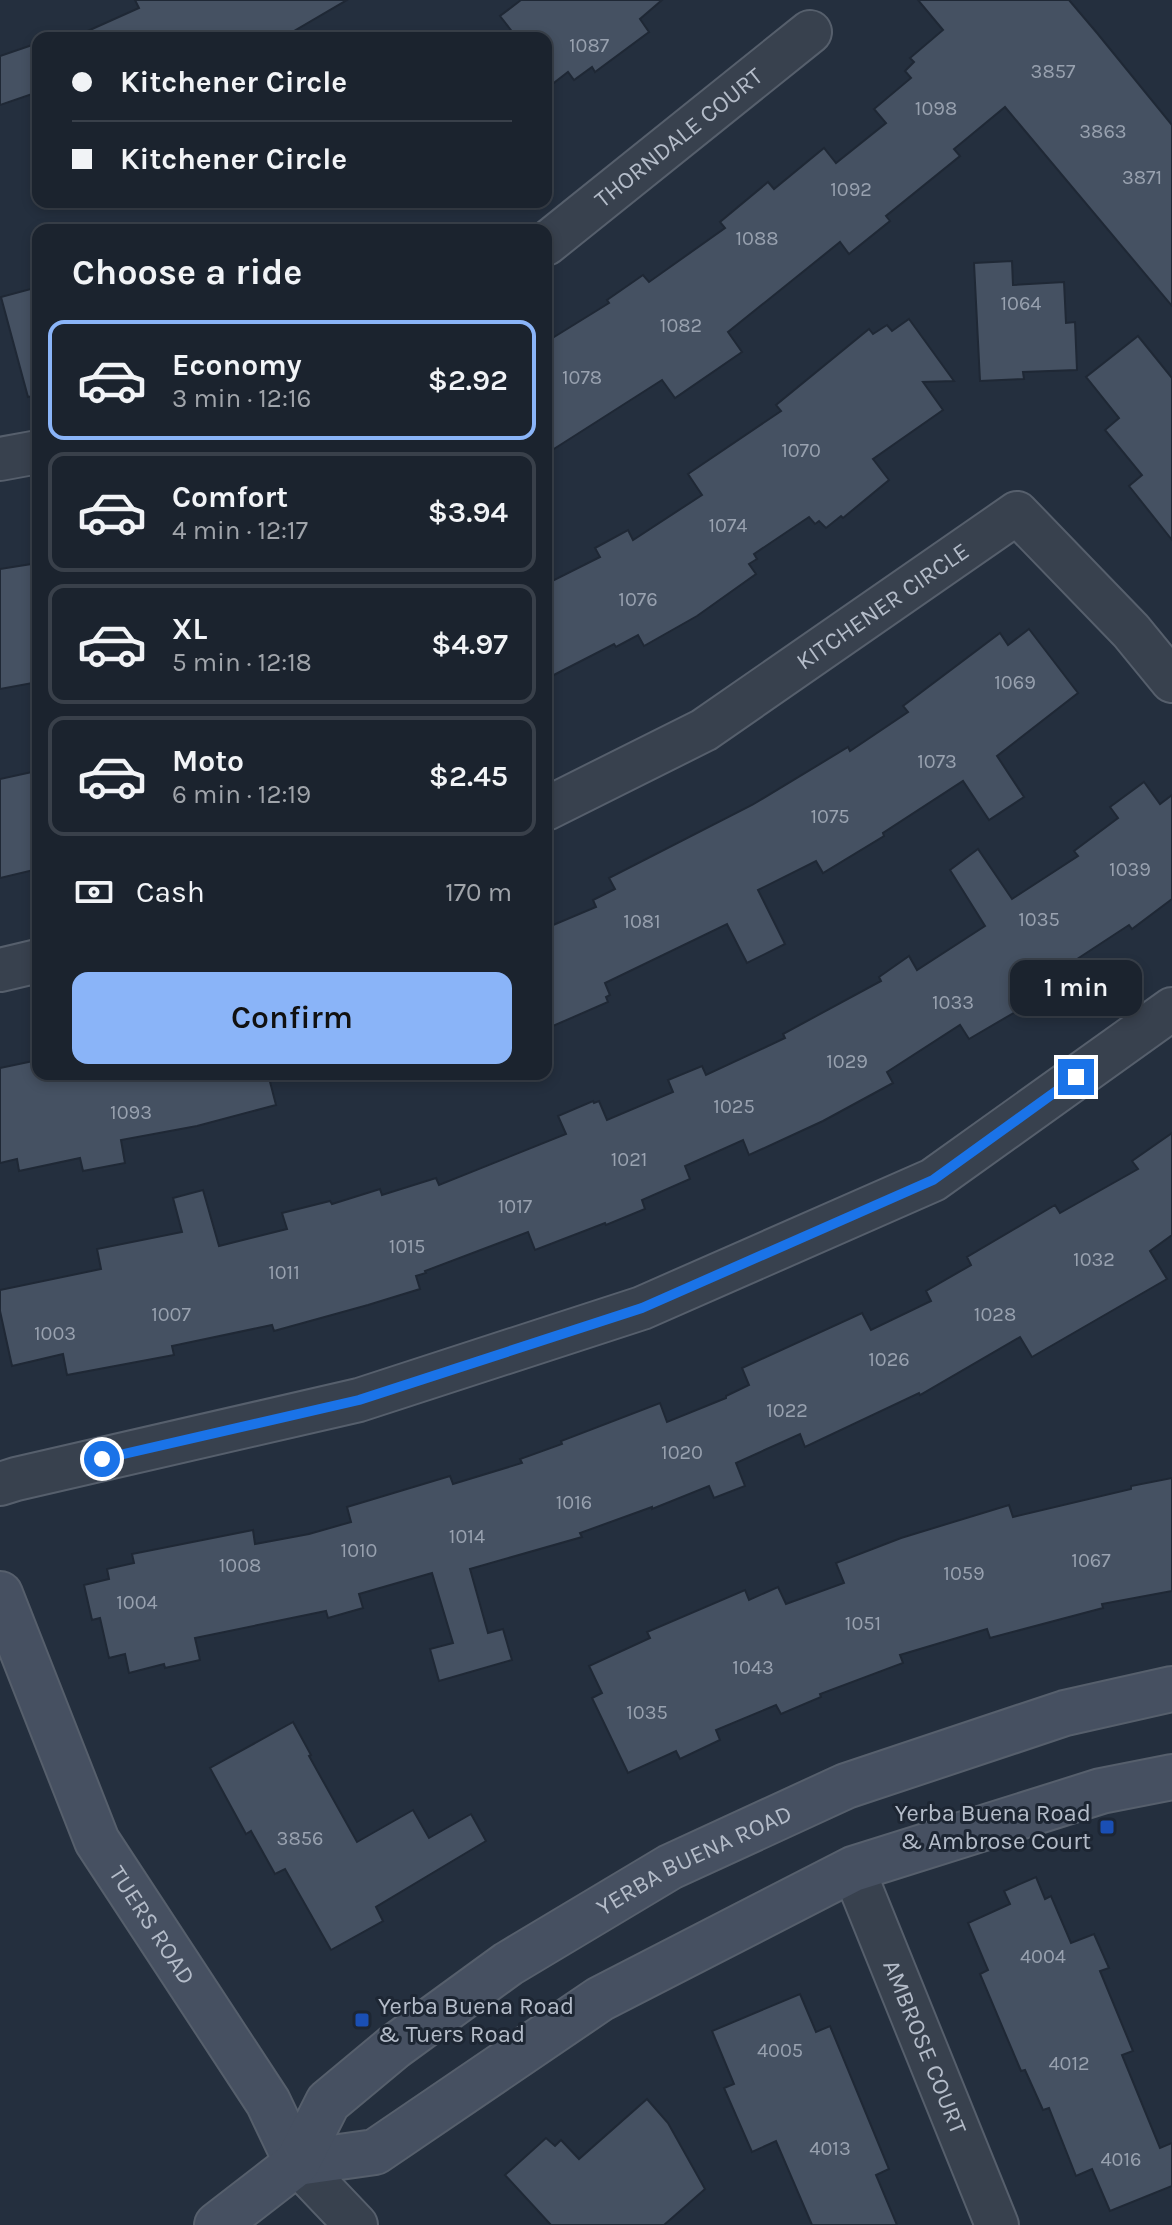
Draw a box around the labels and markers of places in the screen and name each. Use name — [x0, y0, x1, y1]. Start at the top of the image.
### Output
place label: Yerba Buena Road & Ambrose Court — [895, 1799, 1091, 1855]
marker: Yerba Buena Road & Ambrose Court — [1098, 1818, 1116, 1836]
place label: Yerba Buena Road & Tuers Road — [378, 1992, 574, 2048]
marker: Yerba Buena Road & Tuers Road — [353, 2011, 371, 2029]

